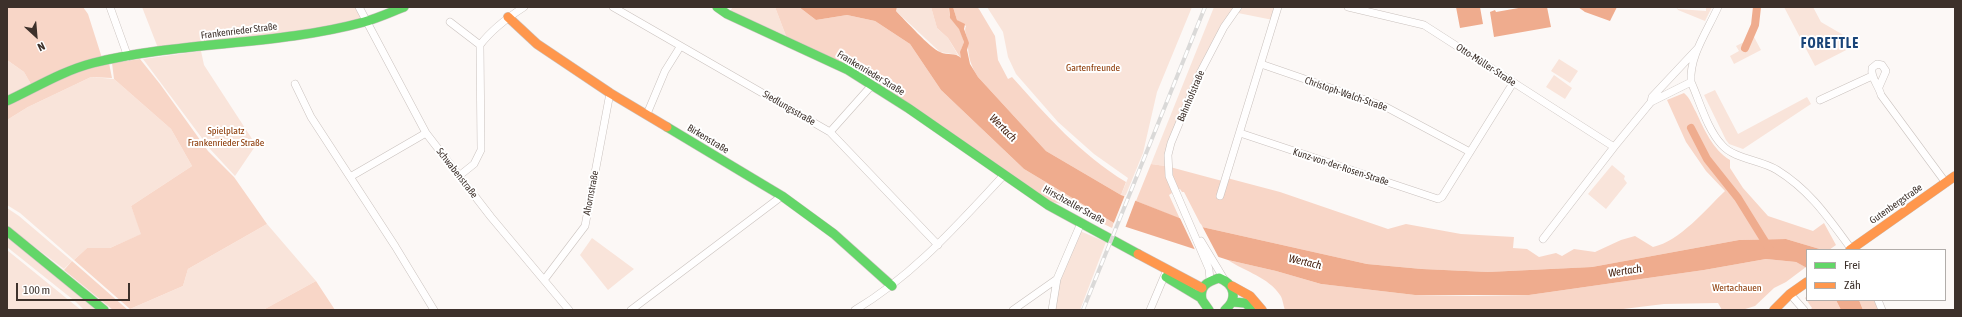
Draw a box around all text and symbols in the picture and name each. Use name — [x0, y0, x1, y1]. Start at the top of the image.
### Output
north arrow — [16, 16, 56, 56]
street label: Frankenrieder Straße — [200, 20, 278, 42]
district label: FORETTLE — [1801, 36, 1859, 52]
text: N — [36, 40, 47, 54]
street label: Otto-Müller-Straße — [1454, 41, 1518, 89]
street label: Frankenrieder Straße — [835, 48, 907, 98]
park label: Gartenfreunde — [1066, 62, 1120, 74]
street label: Bahnhofstraße — [1175, 69, 1207, 123]
street label: Christoph-Walch-Straße — [1303, 74, 1389, 114]
street label: Siedlungsstraße — [760, 88, 818, 128]
water label: Wertach — [987, 112, 1019, 144]
street label: Birkenstraße — [685, 122, 731, 156]
park label: Spielplatz Frankenrieder Straße — [188, 125, 264, 148]
street label: Schwabenstraße — [434, 145, 480, 201]
street label: Kunz-von-der-Rosen-Straße — [1291, 146, 1391, 188]
street label: Ahornstraße — [581, 170, 601, 216]
street label: Gutenbergstraße — [1867, 181, 1925, 227]
street label: Hirschzeller Straße — [1041, 183, 1107, 227]
legend — [1806, 249, 1946, 301]
water label: Wertach — [1287, 252, 1323, 272]
text: Frei — [1844, 258, 1860, 272]
water label: Wertach — [1607, 262, 1643, 280]
scale bar — [18, 275, 132, 301]
text: Zäh — [1844, 278, 1861, 292]
park label: Wertachauen — [1712, 282, 1762, 294]
text: 100 m — [23, 283, 50, 297]

